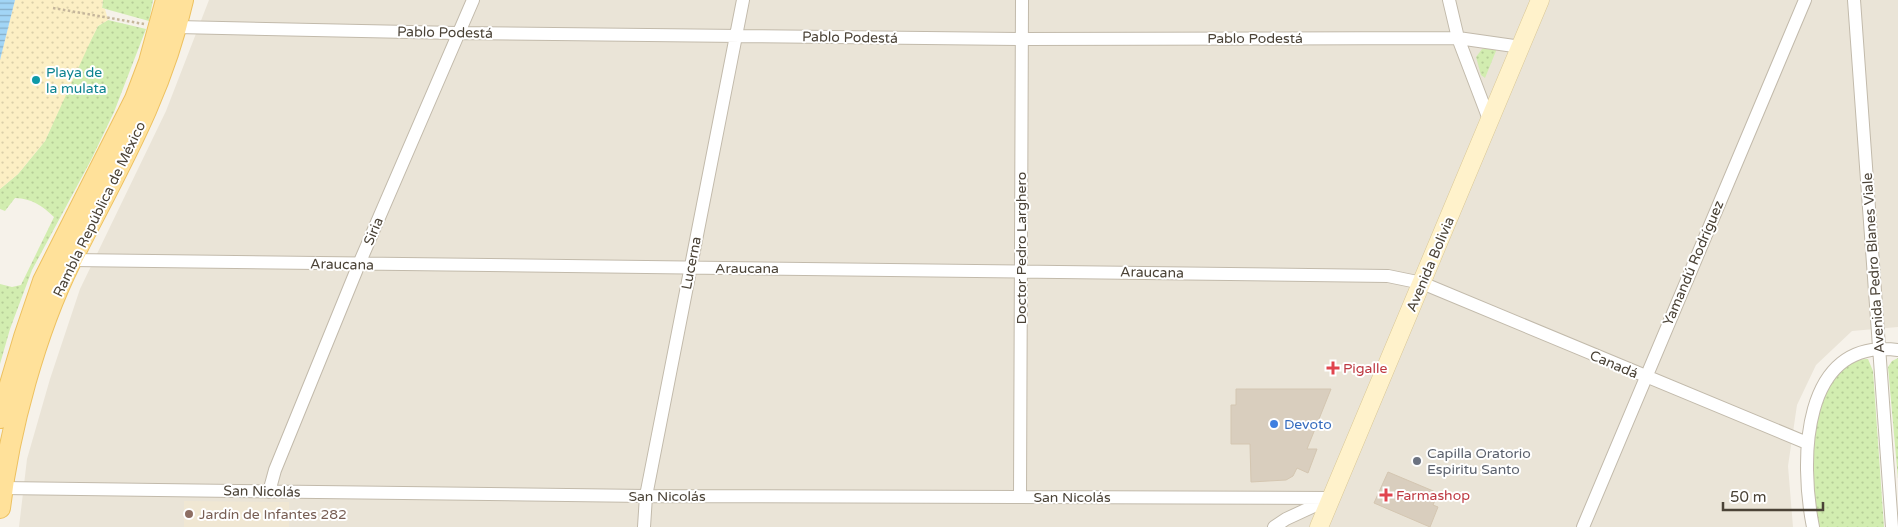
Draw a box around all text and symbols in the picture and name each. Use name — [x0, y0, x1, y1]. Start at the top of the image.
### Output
street label: Pablo Podestá — [397, 23, 493, 42]
street label: Pablo Podestá — [802, 28, 898, 47]
street label: Pablo Podestá — [1207, 30, 1303, 47]
place label: Playa de la mulata — [46, 64, 107, 97]
marker: Playa de la mulata — [30, 74, 42, 86]
street label: Rambla República de México — [49, 119, 149, 300]
street label: Doctor Pedro Larghero — [1013, 172, 1030, 324]
street label: Avenida Pedro Blanes Viale — [1859, 172, 1888, 354]
street label: Yamandú Rodríguez — [1659, 198, 1728, 328]
street label: Avenida Bolivia — [1403, 214, 1458, 314]
street label: Siria — [360, 215, 387, 248]
street label: Lucerna — [678, 235, 705, 291]
street label: Araucana — [310, 255, 374, 274]
street label: Araucana — [715, 260, 779, 277]
street label: Araucana — [1120, 263, 1184, 282]
street label: Canadá — [1587, 347, 1640, 382]
place label: Pigalle — [1343, 360, 1387, 377]
marker: Pigalle — [1327, 362, 1339, 374]
place label: Devoto — [1284, 416, 1332, 433]
marker: Devoto — [1268, 418, 1280, 430]
place label: Capilla Oratorio Espiritu Santo — [1427, 445, 1531, 478]
marker: Capilla Oratorio Espiritu Santo — [1411, 455, 1423, 467]
scale bar — [1723, 480, 1823, 512]
street label: San Nicolás — [223, 482, 301, 501]
place label: Farmashop — [1396, 487, 1470, 504]
street label: San Nicolás — [628, 488, 706, 505]
text: 50 m — [1730, 488, 1767, 506]
street label: San Nicolás — [1033, 489, 1111, 506]
marker: Farmashop — [1380, 489, 1392, 501]
place label: Jardín de Infantes 282 — [199, 506, 347, 523]
marker: Jardín de Infantes 282 — [183, 508, 195, 520]

